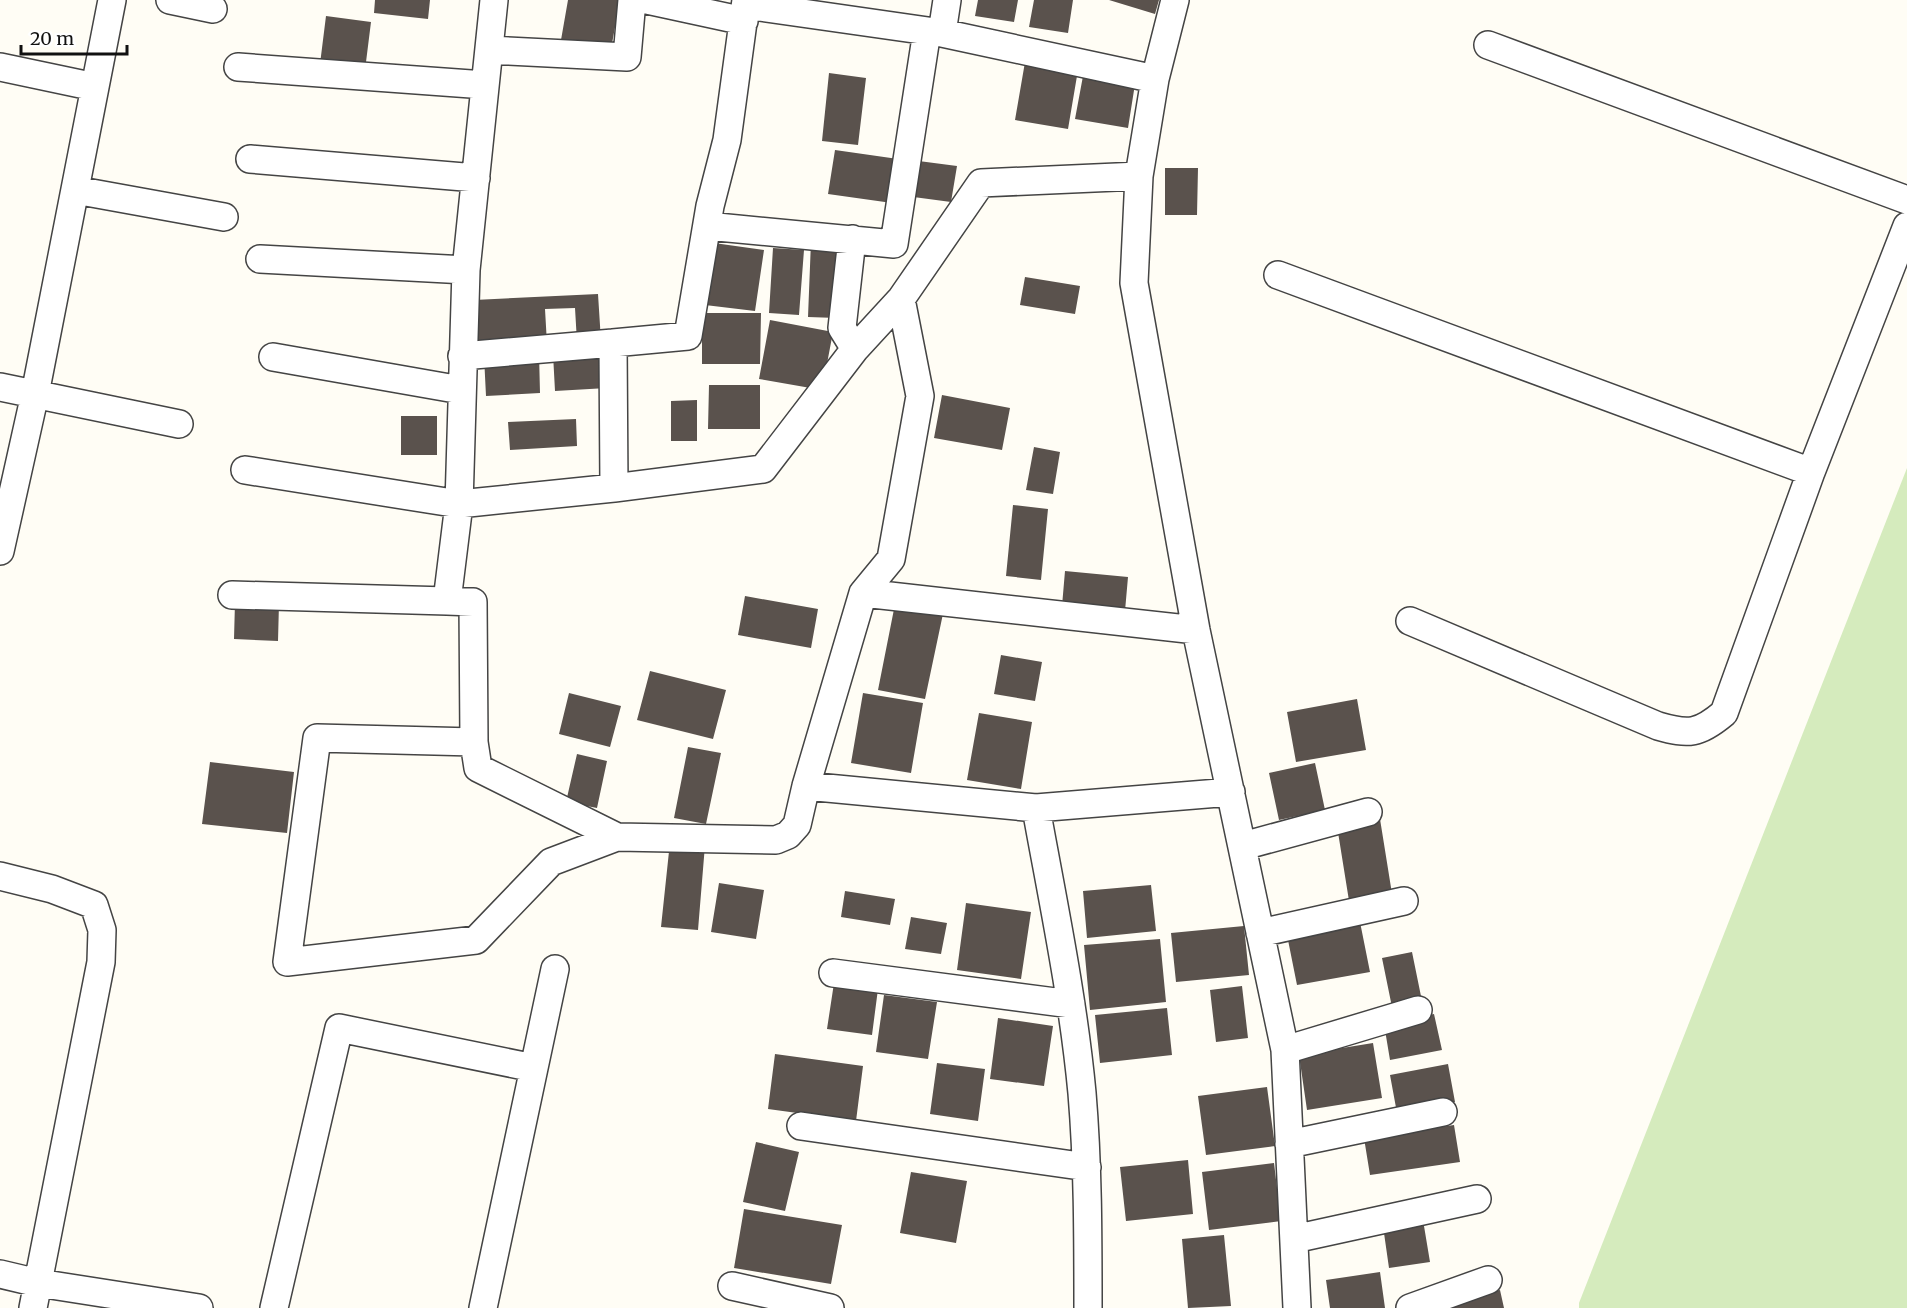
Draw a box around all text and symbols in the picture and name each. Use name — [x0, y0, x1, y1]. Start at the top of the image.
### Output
scale bar — [21, 18, 128, 56]
text: 20 m — [30, 27, 74, 50]

